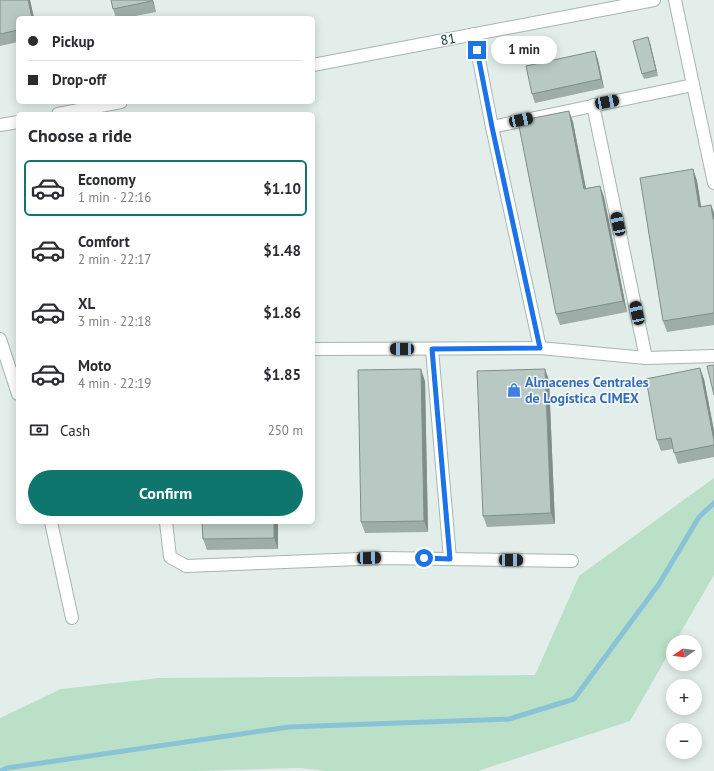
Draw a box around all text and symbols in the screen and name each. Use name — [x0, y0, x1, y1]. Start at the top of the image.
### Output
street label: 81 — [439, 29, 457, 49]
text: Pickup — [52, 32, 95, 51]
callout: 1 min — [491, 36, 557, 64]
route end — [468, 41, 486, 59]
text: 1 min — [508, 41, 540, 58]
text: Drop-off — [52, 70, 106, 89]
car — [594, 94, 620, 110]
car — [508, 112, 534, 128]
text: Choose a ride — [28, 124, 132, 147]
icon: car — [30, 170, 66, 206]
text: Economy — [78, 170, 136, 189]
text: $1.10 — [263, 179, 301, 198]
text: 1 min · 22:16 — [78, 189, 151, 206]
car — [610, 211, 626, 237]
icon: car — [30, 232, 66, 268]
text: Comfort — [78, 232, 130, 251]
text: $1.48 — [263, 241, 301, 260]
text: 2 min · 22:17 — [78, 251, 151, 268]
icon: car — [30, 294, 66, 330]
text: XL — [78, 294, 95, 313]
car — [629, 300, 645, 326]
text: $1.86 — [263, 303, 301, 322]
text: 3 min · 22:18 — [78, 313, 151, 330]
car — [390, 343, 414, 355]
icon: car — [30, 356, 66, 392]
text: Moto — [78, 356, 111, 375]
text: $1.85 — [263, 365, 301, 384]
place label: Almacenes Centrales de Logística CIMEX — [525, 373, 649, 407]
text: 4 min · 22:19 — [78, 375, 151, 392]
shop icon: Almacenes Centrales de Logística CIMEX — [506, 382, 522, 398]
icon: cash — [28, 419, 50, 441]
text: Cash — [60, 421, 90, 440]
text: 250 m — [268, 422, 303, 439]
button: Confirm — [28, 470, 303, 516]
route start — [415, 549, 433, 567]
car — [357, 552, 381, 564]
car — [499, 554, 523, 566]
north arrow — [666, 635, 702, 671]
map controls — [666, 635, 702, 759]
button: + — [666, 679, 702, 715]
button: − — [666, 723, 702, 759]

